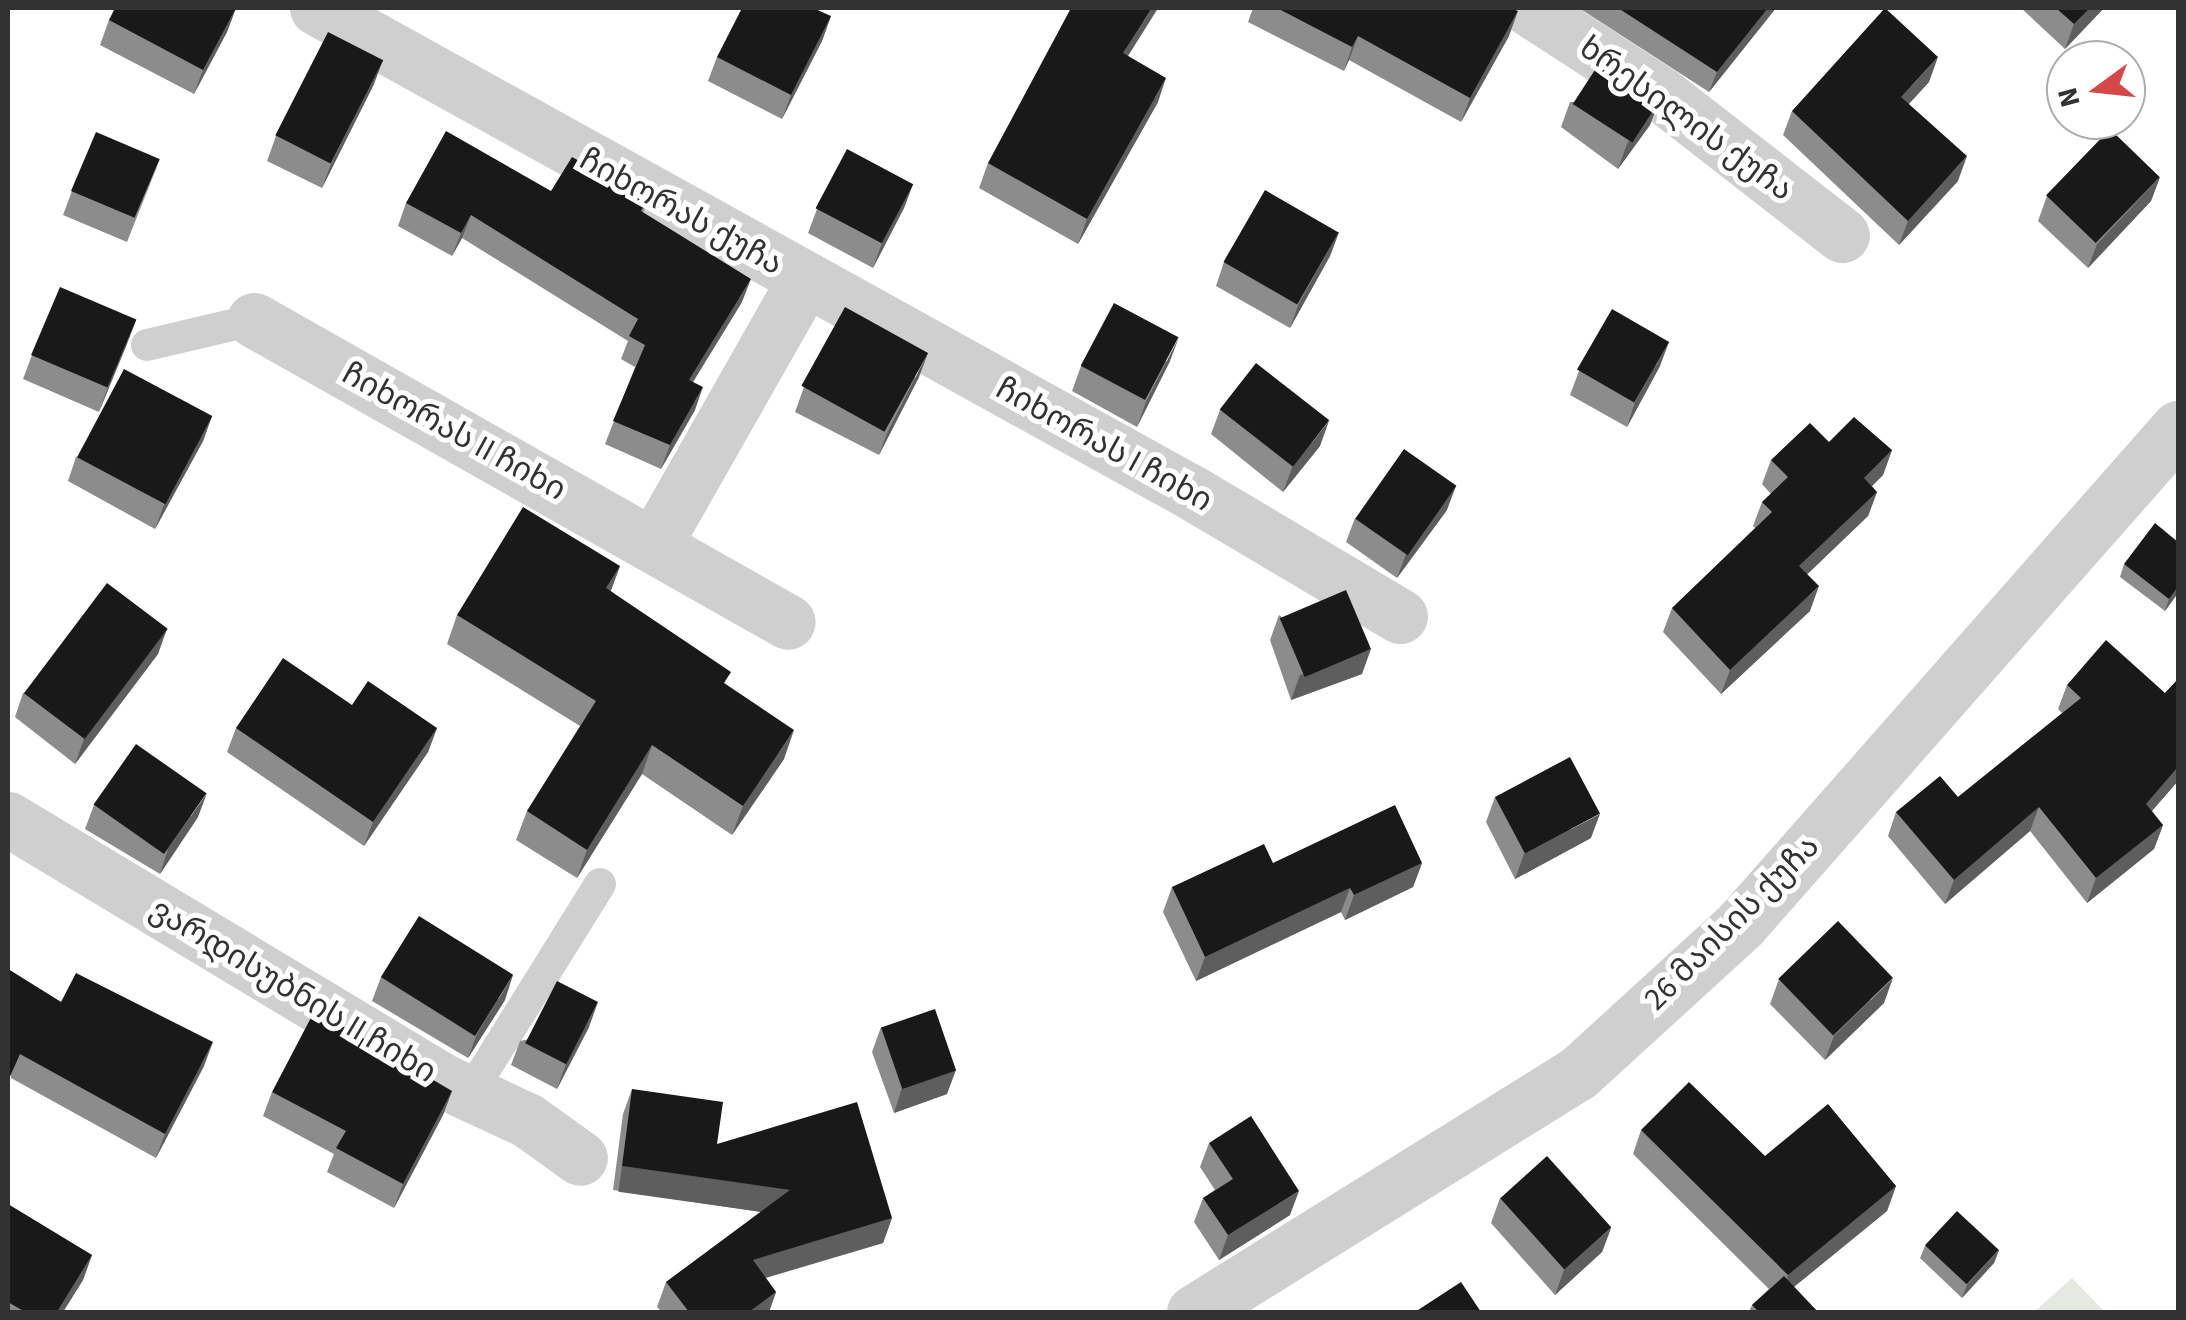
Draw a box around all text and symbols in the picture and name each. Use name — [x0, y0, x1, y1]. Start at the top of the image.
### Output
street label: ხრესილის ქუჩა — [1572, 29, 1800, 209]
north arrow — [2046, 40, 2146, 140]
text: N — [2047, 83, 2091, 111]
street label: ჩიხორას ქუჩა — [573, 140, 789, 284]
street label: ჩიხორას II ჩიხი — [335, 355, 573, 509]
street label: ჩიხორას I ჩიხი — [989, 370, 1219, 520]
street label: 26 მაისის ქუჩა — [1636, 827, 1828, 1019]
street label: ვარდისუბნის II ჩიხი — [143, 890, 443, 1092]

